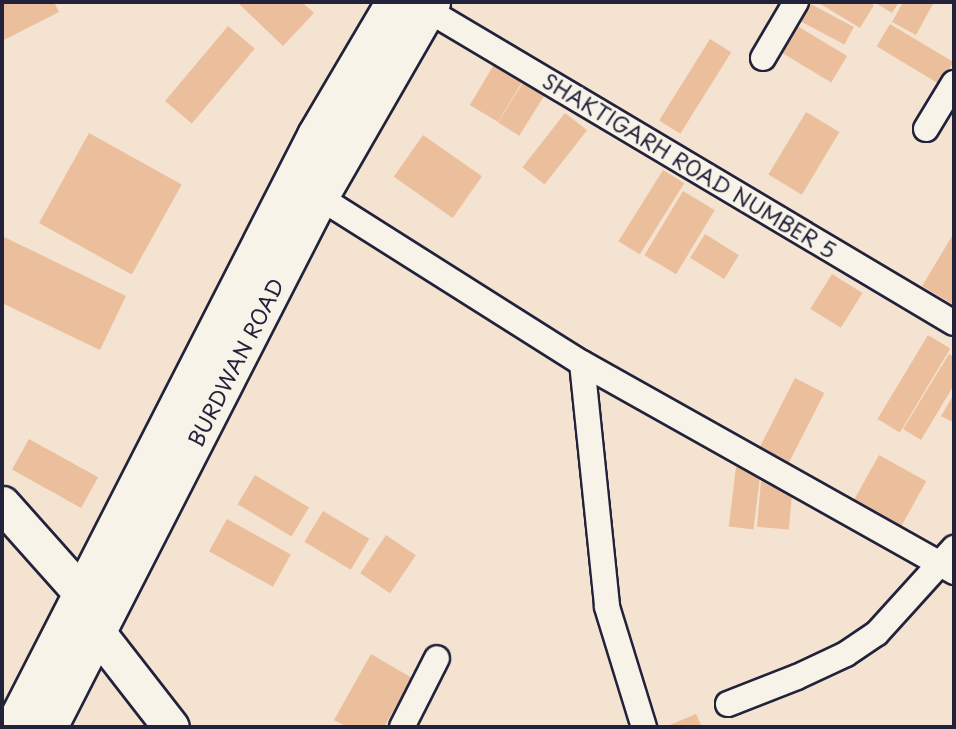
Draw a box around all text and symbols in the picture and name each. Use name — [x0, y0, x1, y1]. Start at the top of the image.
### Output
street label: SHAKTIGARH ROAD NUMBER 5 — [539, 68, 841, 262]
street label: BURDWAN ROAD — [182, 274, 288, 450]

